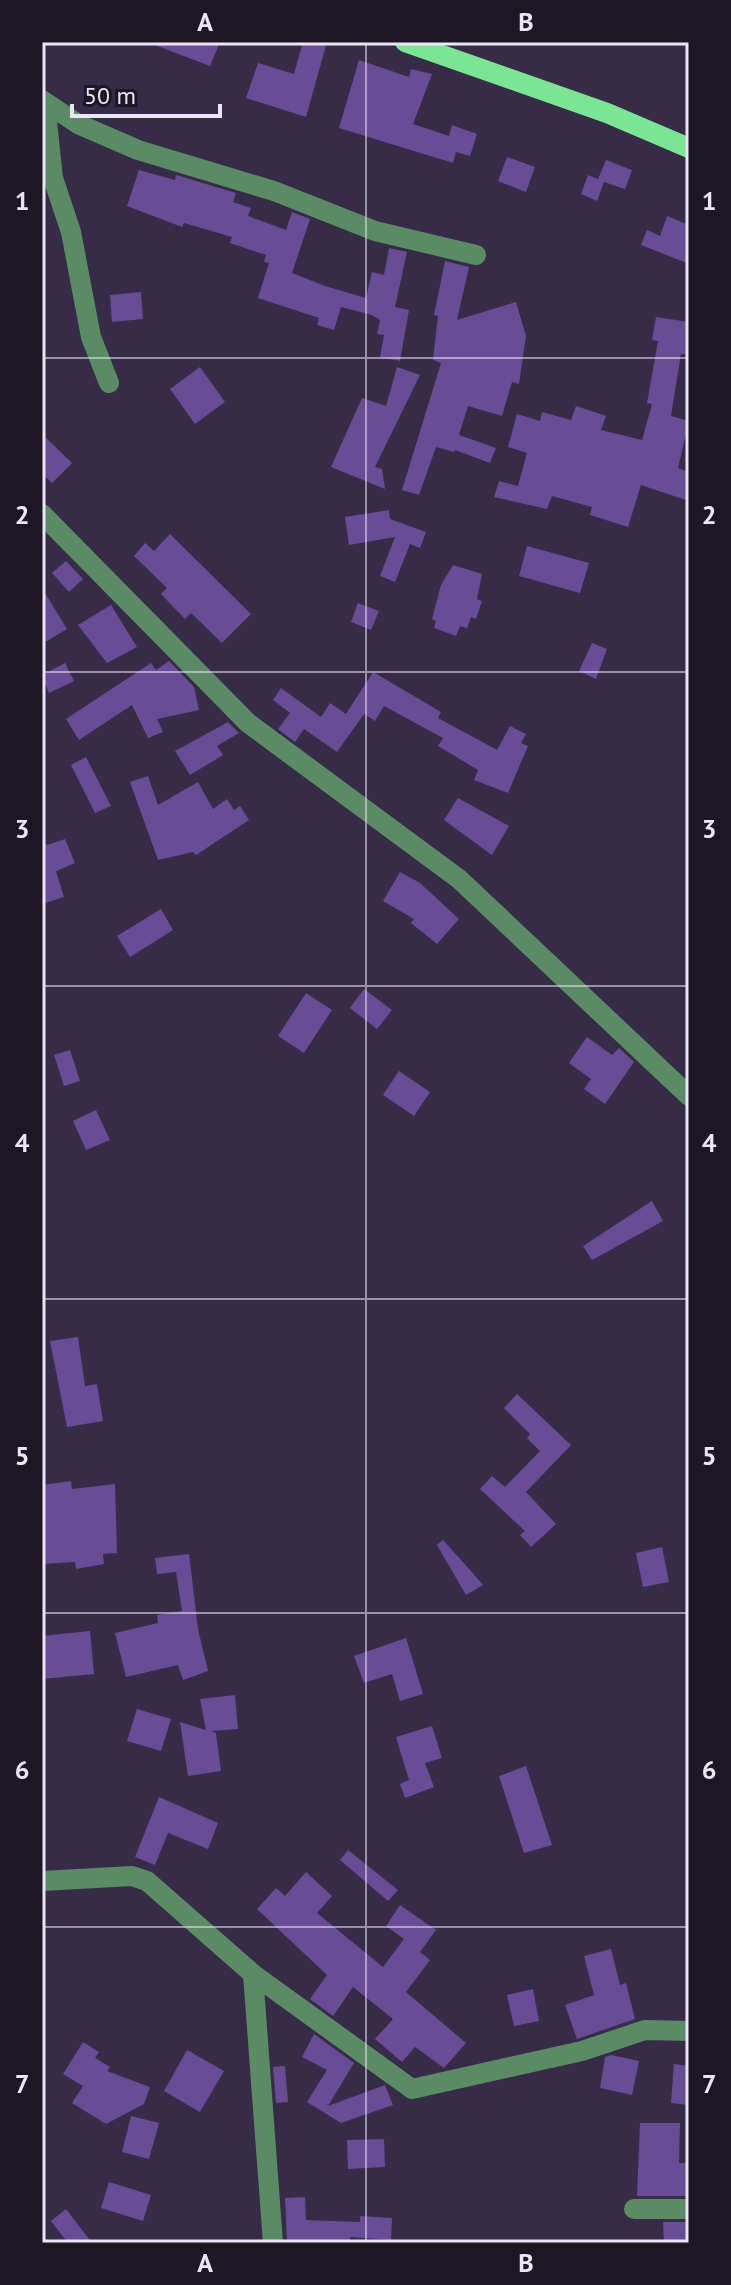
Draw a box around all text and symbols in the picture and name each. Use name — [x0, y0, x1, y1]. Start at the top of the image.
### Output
text: A — [197, 5, 213, 38]
text: B — [518, 5, 534, 38]
scale bar — [72, 68, 220, 118]
text: 50 m — [84, 80, 136, 111]
text: 1 — [15, 184, 29, 217]
text: 1 — [702, 184, 716, 217]
text: 2 — [15, 498, 29, 531]
text: 2 — [702, 498, 716, 531]
text: 3 — [15, 812, 29, 845]
text: 3 — [702, 812, 716, 845]
text: 4 — [15, 1126, 30, 1159]
text: 4 — [702, 1126, 717, 1159]
text: 5 — [15, 1439, 29, 1472]
text: 5 — [702, 1439, 716, 1472]
text: 6 — [15, 1753, 29, 1786]
text: 6 — [702, 1753, 716, 1786]
text: 7 — [15, 2067, 29, 2100]
text: 7 — [702, 2067, 716, 2100]
text: A — [197, 2246, 213, 2279]
text: B — [518, 2246, 534, 2279]

